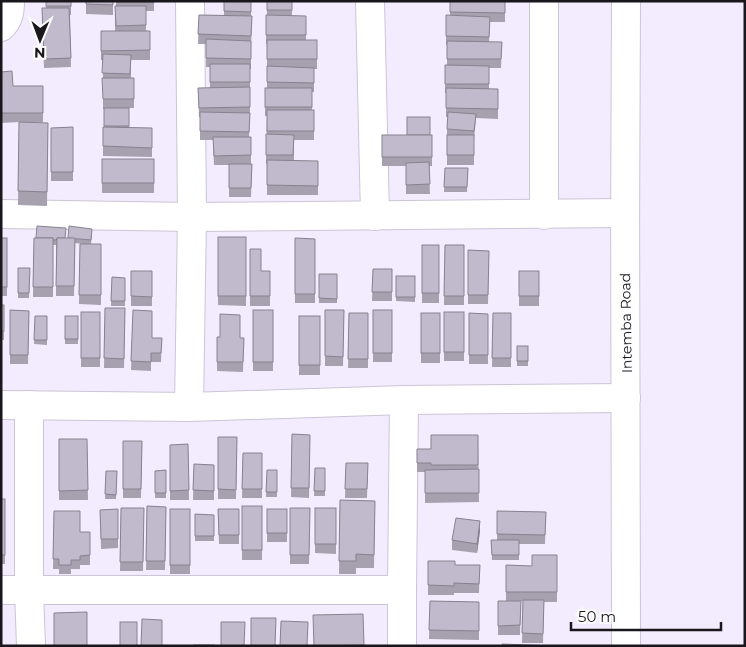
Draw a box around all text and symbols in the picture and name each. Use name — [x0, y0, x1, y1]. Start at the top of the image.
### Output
north arrow — [15, 15, 65, 65]
text: N — [34, 44, 46, 62]
street label: Intemba Road — [616, 273, 636, 373]
scale bar — [571, 600, 721, 632]
text: 50 m — [578, 607, 616, 626]

